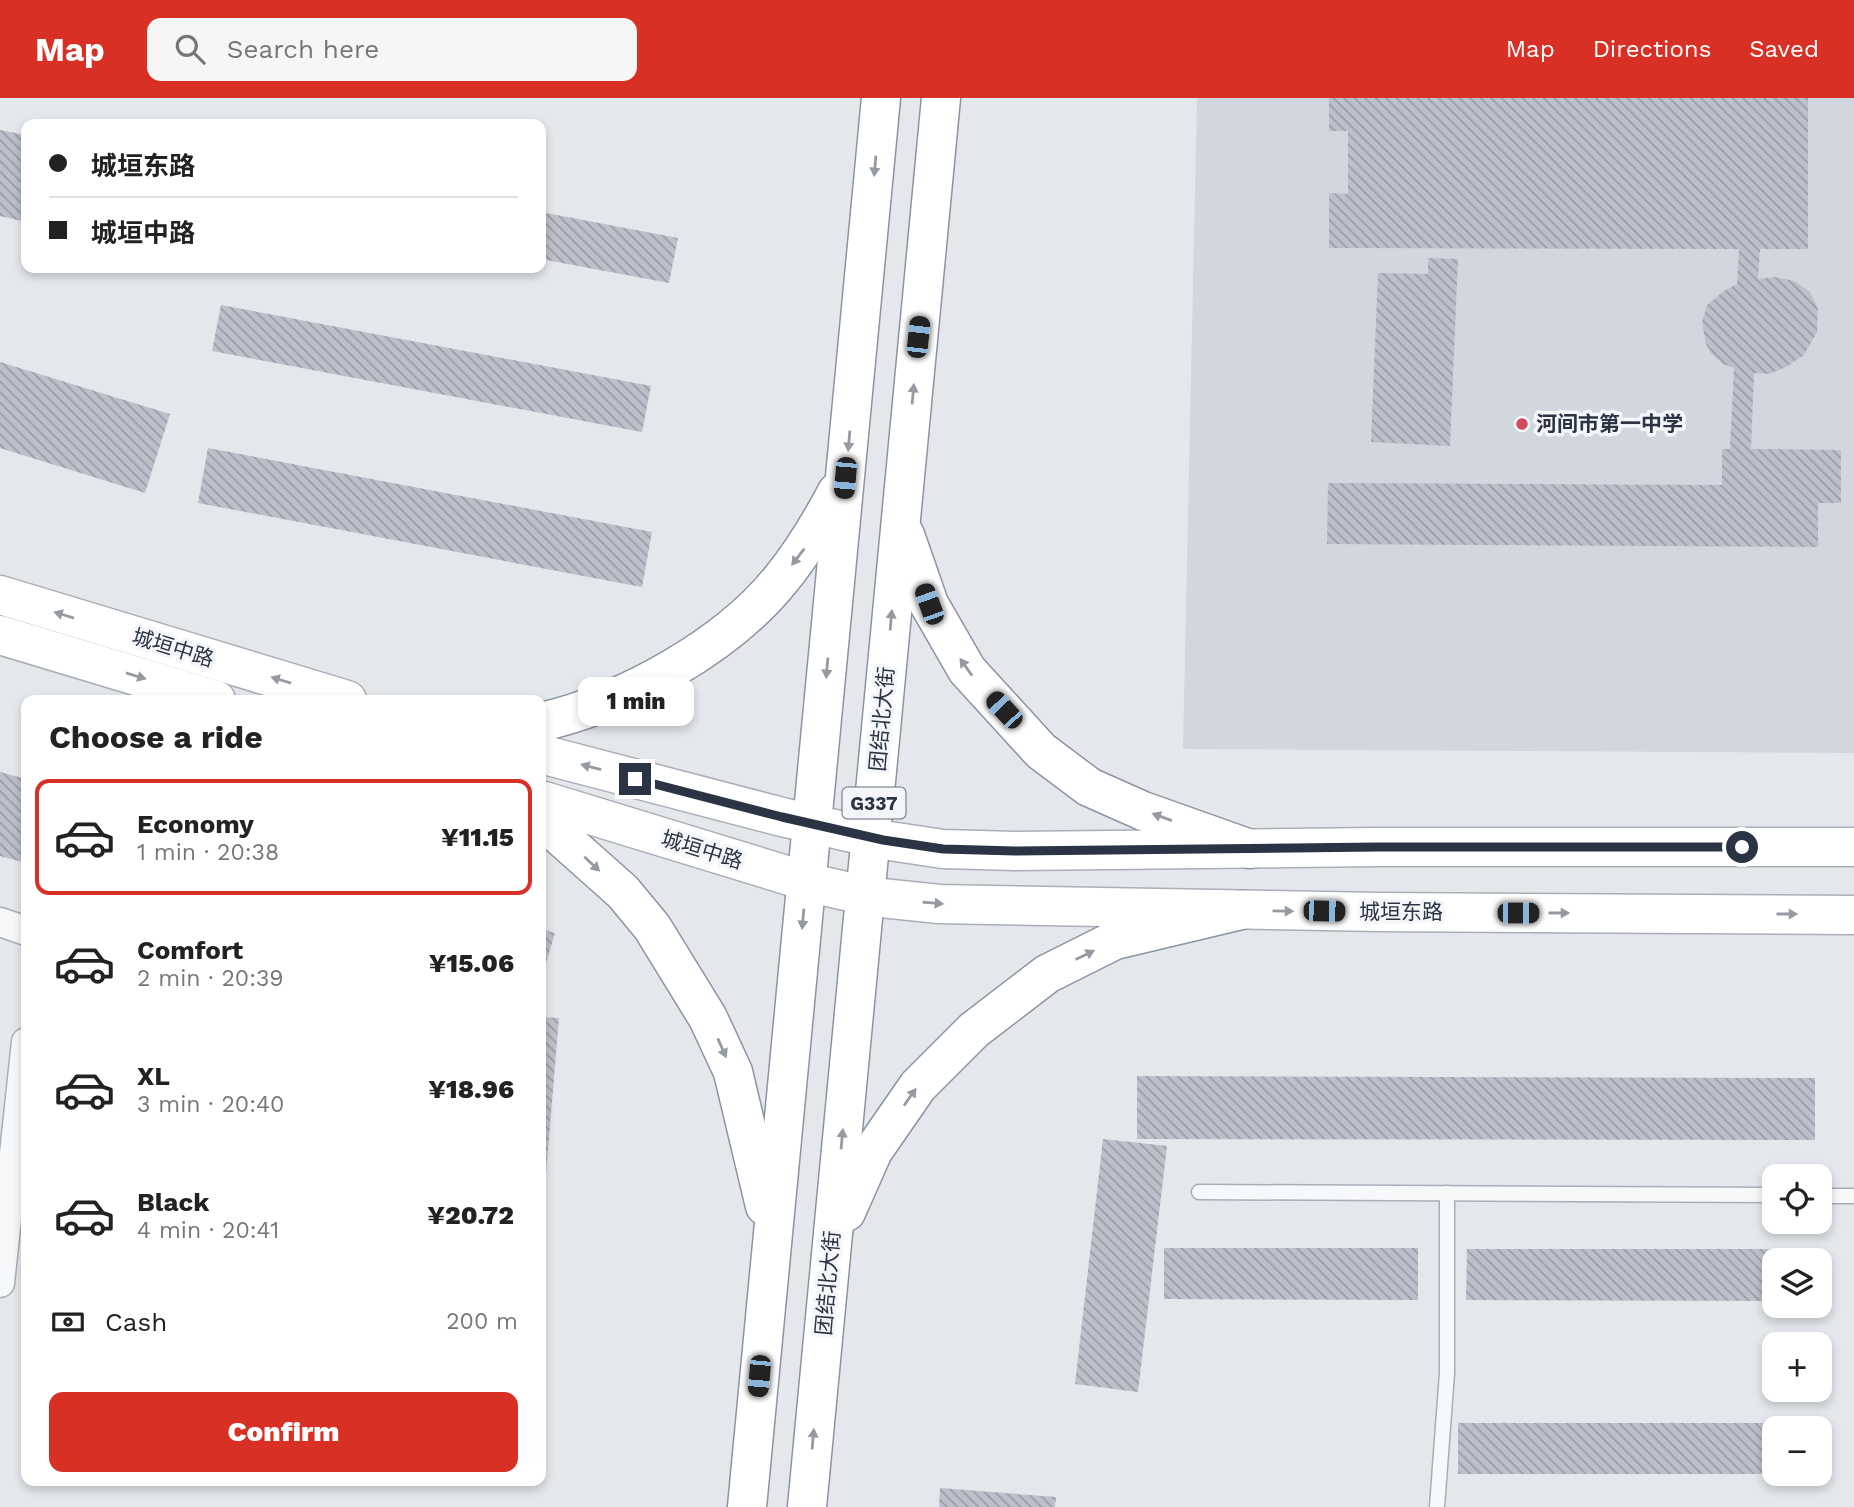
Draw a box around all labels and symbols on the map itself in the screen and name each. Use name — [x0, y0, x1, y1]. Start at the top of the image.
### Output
one-way arrow — [869, 155, 880, 177]
car — [906, 315, 931, 359]
one-way arrow — [908, 383, 919, 405]
place label: 河间市第一中学 — [1536, 411, 1683, 436]
marker: 河间市第一中学 — [1514, 416, 1530, 432]
one-way arrow — [843, 430, 854, 452]
car — [833, 456, 858, 500]
one-way arrow — [790, 548, 805, 566]
car — [912, 581, 947, 627]
one-way arrow — [53, 609, 74, 619]
one-way arrow — [886, 609, 897, 631]
street label: 城垣中路 — [129, 623, 217, 672]
one-way arrow — [821, 657, 832, 679]
one-way arrow — [959, 658, 973, 676]
street label: 团结北大街 — [864, 666, 899, 772]
one-way arrow — [125, 671, 146, 681]
one-way arrow — [271, 675, 292, 685]
callout: 1 min — [577, 678, 693, 726]
car — [982, 687, 1027, 733]
one-way arrow — [579, 761, 601, 772]
route end — [619, 763, 651, 795]
road number: G337 — [842, 788, 906, 818]
one-way arrow — [1152, 812, 1173, 823]
street label: 城垣中路 — [658, 825, 746, 874]
route start — [1726, 831, 1758, 863]
one-way arrow — [583, 855, 600, 871]
one-way arrow — [922, 898, 944, 909]
street label: 城垣东路 — [1359, 899, 1443, 924]
car — [1303, 900, 1346, 922]
car — [1498, 903, 1540, 924]
one-way arrow — [1272, 905, 1294, 916]
one-way arrow — [1548, 907, 1570, 919]
one-way arrow — [797, 908, 808, 930]
one-way arrow — [1776, 908, 1798, 920]
one-way arrow — [1075, 949, 1095, 960]
one-way arrow — [717, 1038, 728, 1059]
one-way arrow — [903, 1088, 917, 1106]
one-way arrow — [837, 1128, 848, 1150]
street label: 团结北大街 — [810, 1230, 845, 1336]
car — [747, 1354, 772, 1398]
one-way arrow — [808, 1428, 819, 1450]

